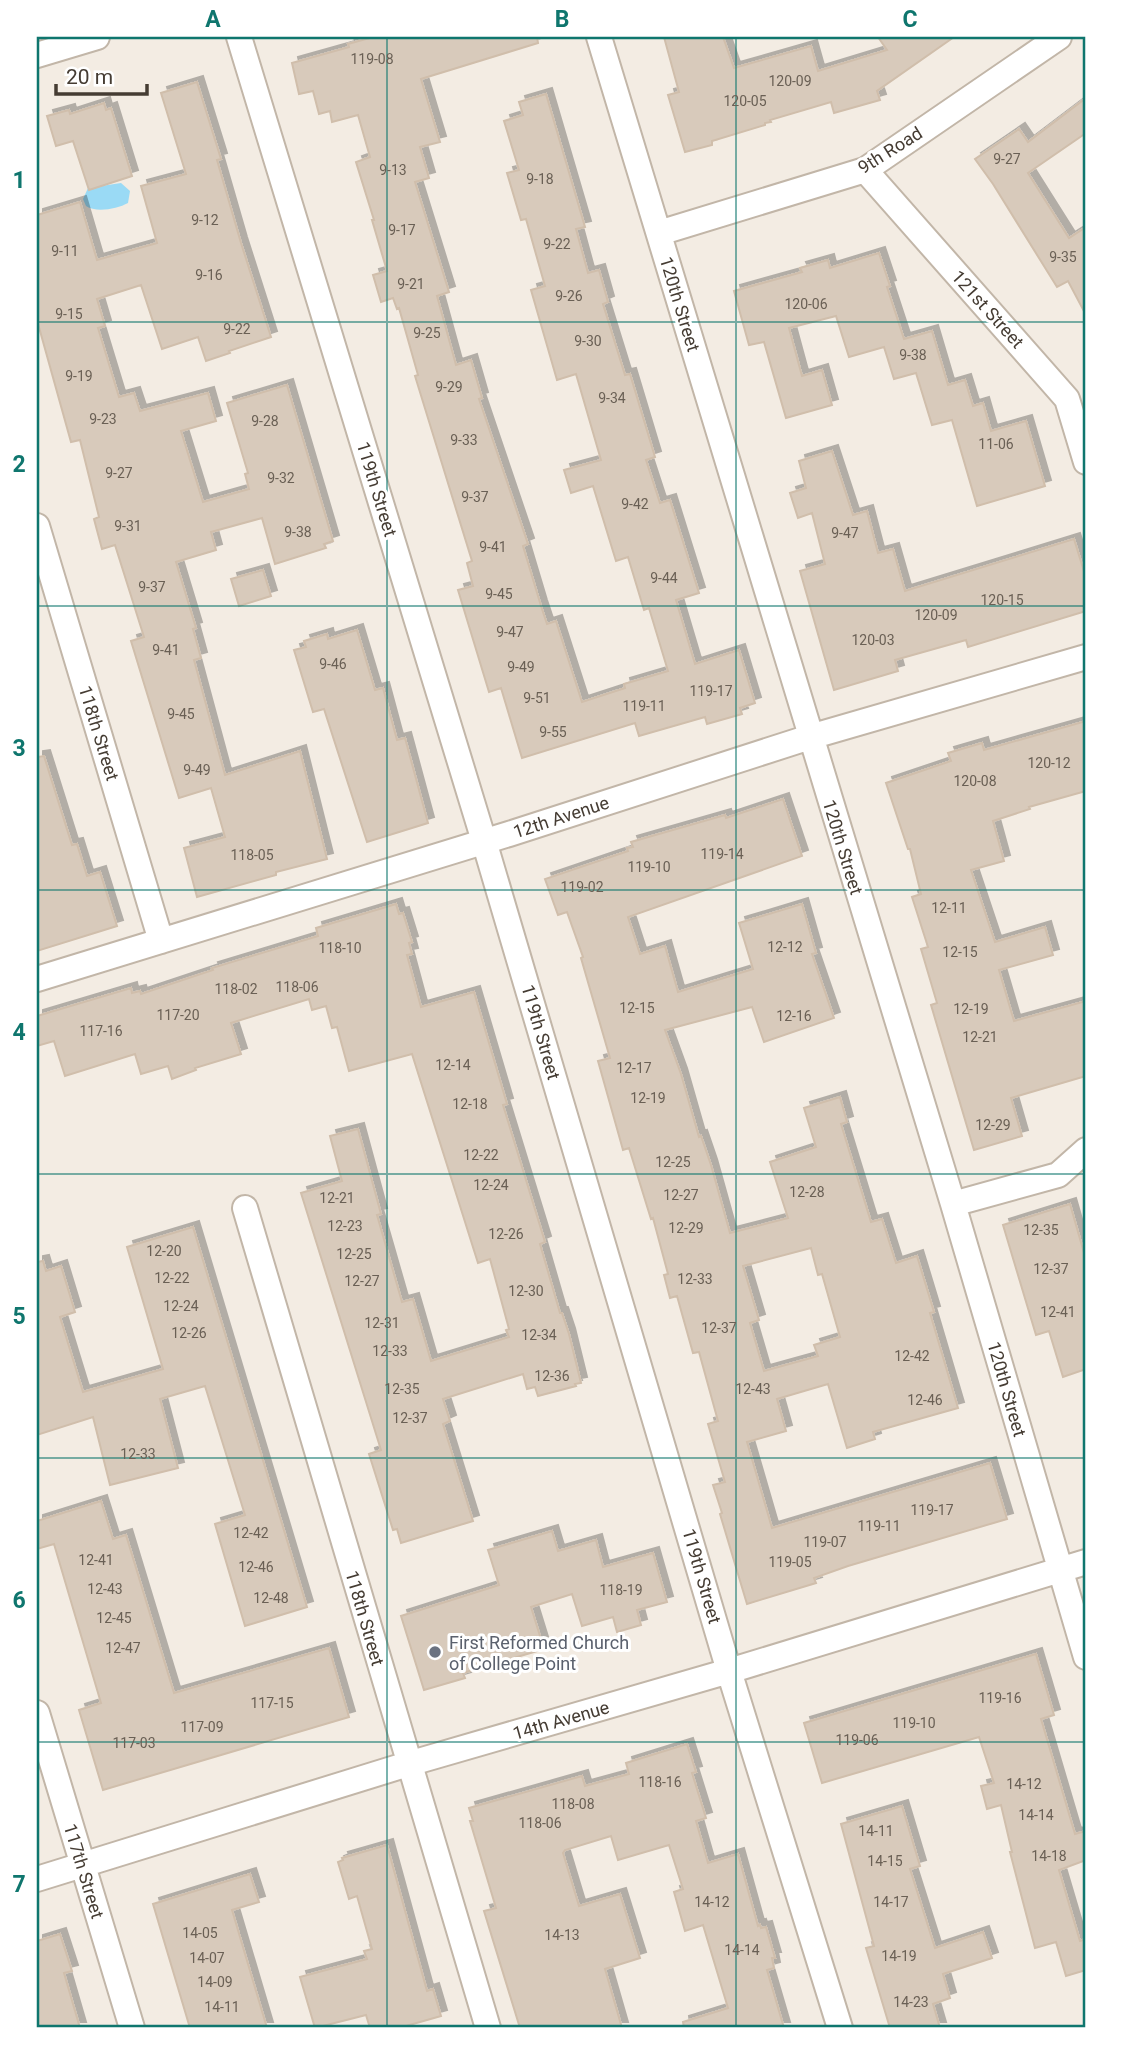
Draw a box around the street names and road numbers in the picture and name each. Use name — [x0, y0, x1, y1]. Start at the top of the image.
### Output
street label: 9th Road — [854, 122, 926, 178]
street label: 120th Street — [656, 254, 704, 354]
street label: 121st Street — [948, 266, 1028, 352]
street label: 119th Street — [353, 439, 401, 539]
street label: 118th Street — [75, 683, 123, 783]
street label: 12th Avenue — [510, 792, 612, 842]
street label: 120th Street — [819, 797, 867, 897]
street label: 119th Street — [517, 982, 565, 1082]
street label: 120th Street — [983, 1339, 1031, 1439]
street label: 119th Street — [678, 1526, 726, 1626]
street label: 118th Street — [341, 1568, 389, 1668]
street label: 14th Avenue — [510, 1696, 612, 1744]
street label: 117th Street — [60, 1821, 108, 1921]

